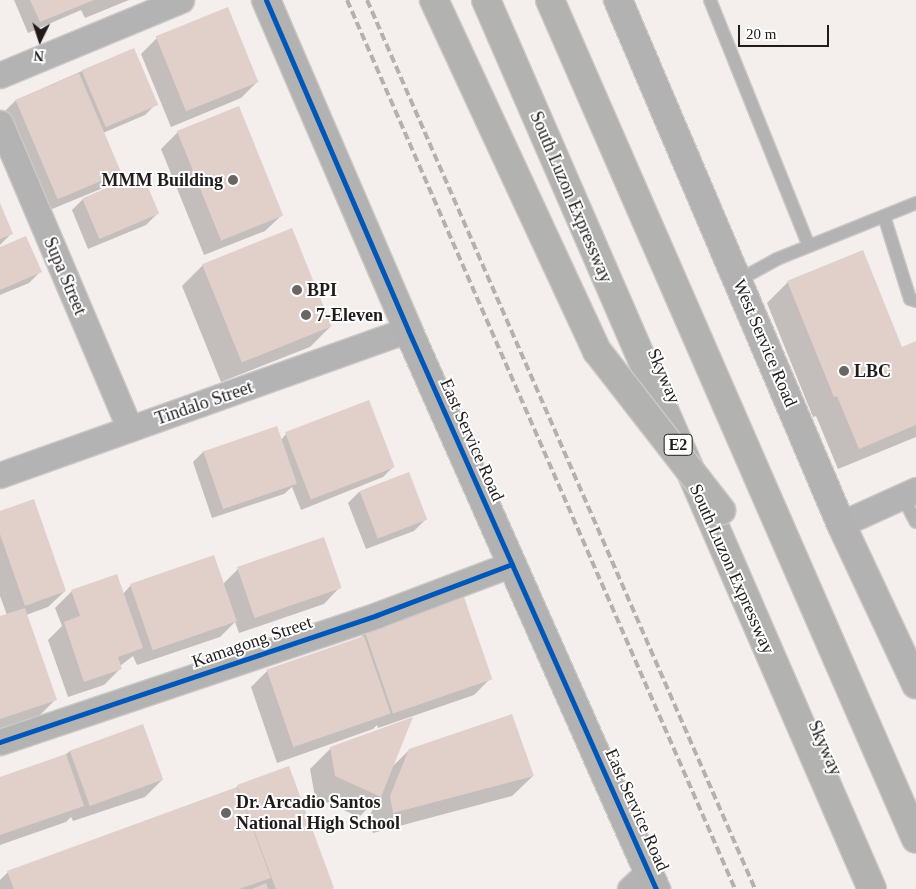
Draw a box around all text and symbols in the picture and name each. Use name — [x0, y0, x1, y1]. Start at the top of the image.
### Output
north arrow — [15, 15, 65, 65]
scale bar — [741, 15, 832, 47]
text: 20 m — [746, 26, 776, 42]
text: N — [33, 48, 44, 63]
street label: South Luzon Expressway — [525, 108, 617, 286]
place label: MMM Building — [101, 169, 223, 191]
marker: MMM Building — [227, 174, 239, 186]
street label: Supa Street — [39, 234, 91, 318]
street label: West Service Road — [728, 276, 802, 410]
place label: BPI — [307, 279, 337, 301]
marker: BPI — [291, 284, 303, 296]
place label: 7-Eleven — [316, 304, 383, 326]
marker: 7-Eleven — [300, 309, 312, 321]
street label: Skyway — [643, 345, 685, 407]
place label: LBC — [854, 360, 891, 382]
marker: LBC — [838, 365, 850, 377]
street label: East Service Road — [435, 375, 509, 505]
street label: Tindalo Street — [152, 376, 256, 430]
road number: E2 — [663, 432, 693, 458]
street label: South Luzon Expressway — [685, 481, 779, 657]
street label: Kamagong Street — [189, 611, 315, 673]
street label: Skyway — [803, 717, 847, 779]
street label: East Service Road — [600, 745, 674, 875]
place label: Dr. Arcadio Santos National High School — [236, 792, 400, 834]
marker: Dr. Arcadio Santos National High School — [220, 807, 232, 819]

